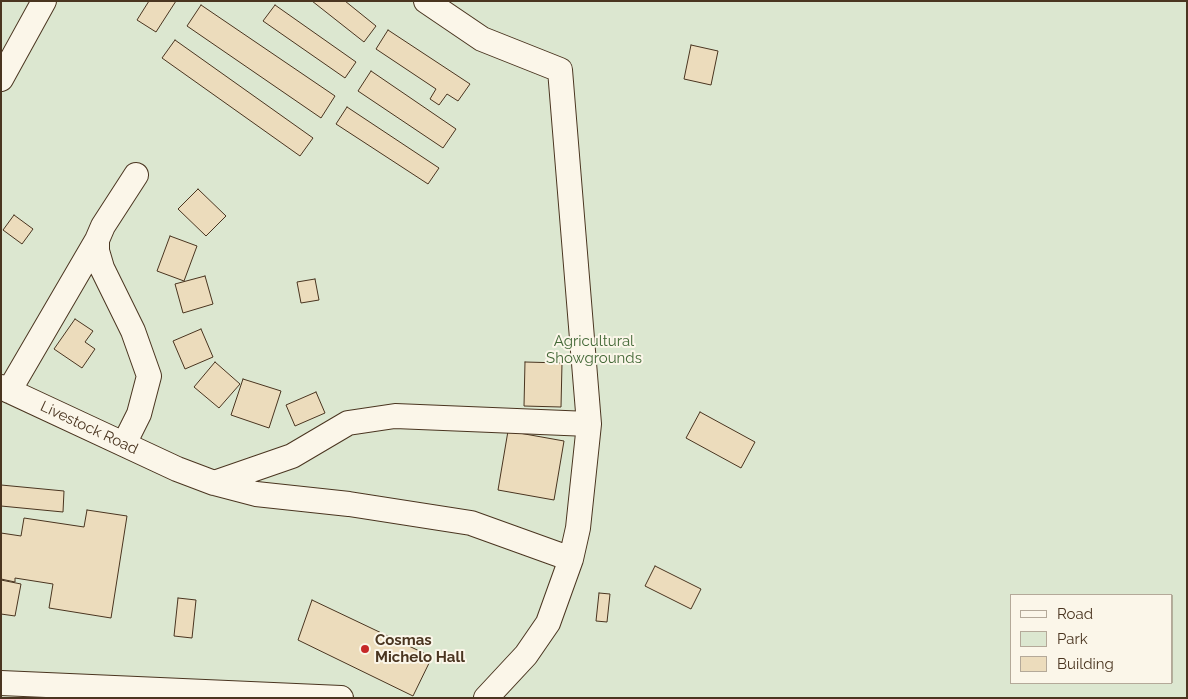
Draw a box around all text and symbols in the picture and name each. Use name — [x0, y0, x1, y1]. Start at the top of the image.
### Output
park label: Agricultural Showgrounds — [546, 332, 642, 367]
street label: Livestock Road — [37, 398, 141, 458]
legend — [1010, 594, 1173, 684]
text: Road — [1057, 605, 1093, 623]
text: Park — [1057, 630, 1088, 648]
place label: Cosmas Michelo Hall — [375, 631, 465, 666]
marker: Cosmas Michelo Hall — [359, 643, 371, 655]
text: Building — [1057, 655, 1114, 673]

